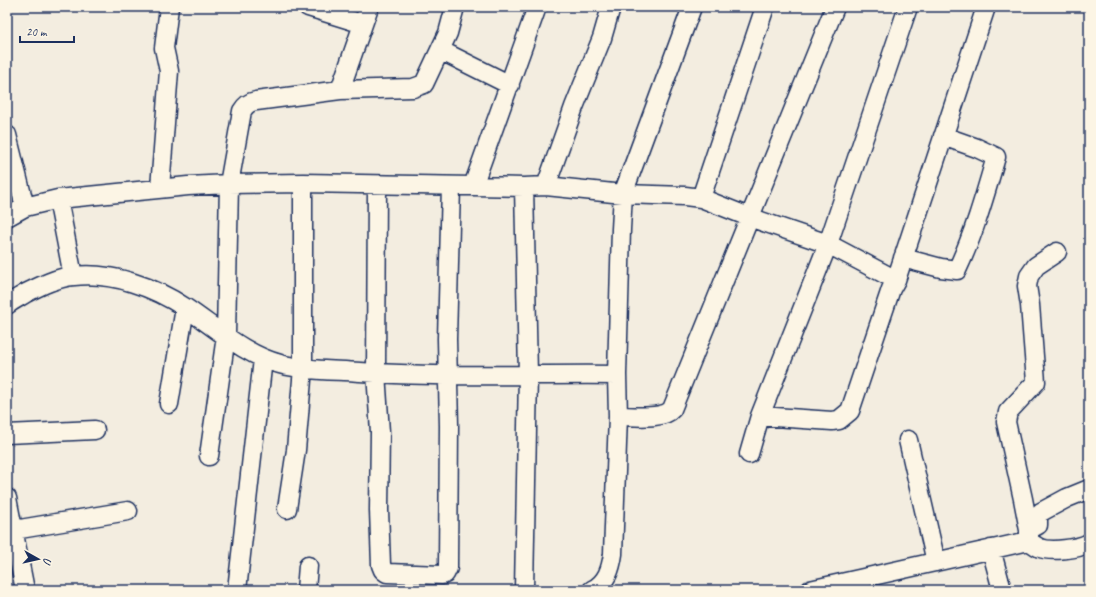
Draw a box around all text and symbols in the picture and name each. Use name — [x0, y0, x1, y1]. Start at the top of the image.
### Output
scale bar — [20, 18, 74, 44]
text: 20 m — [26, 24, 48, 40]
north arrow — [18, 539, 58, 579]
text: U — [40, 557, 55, 567]

